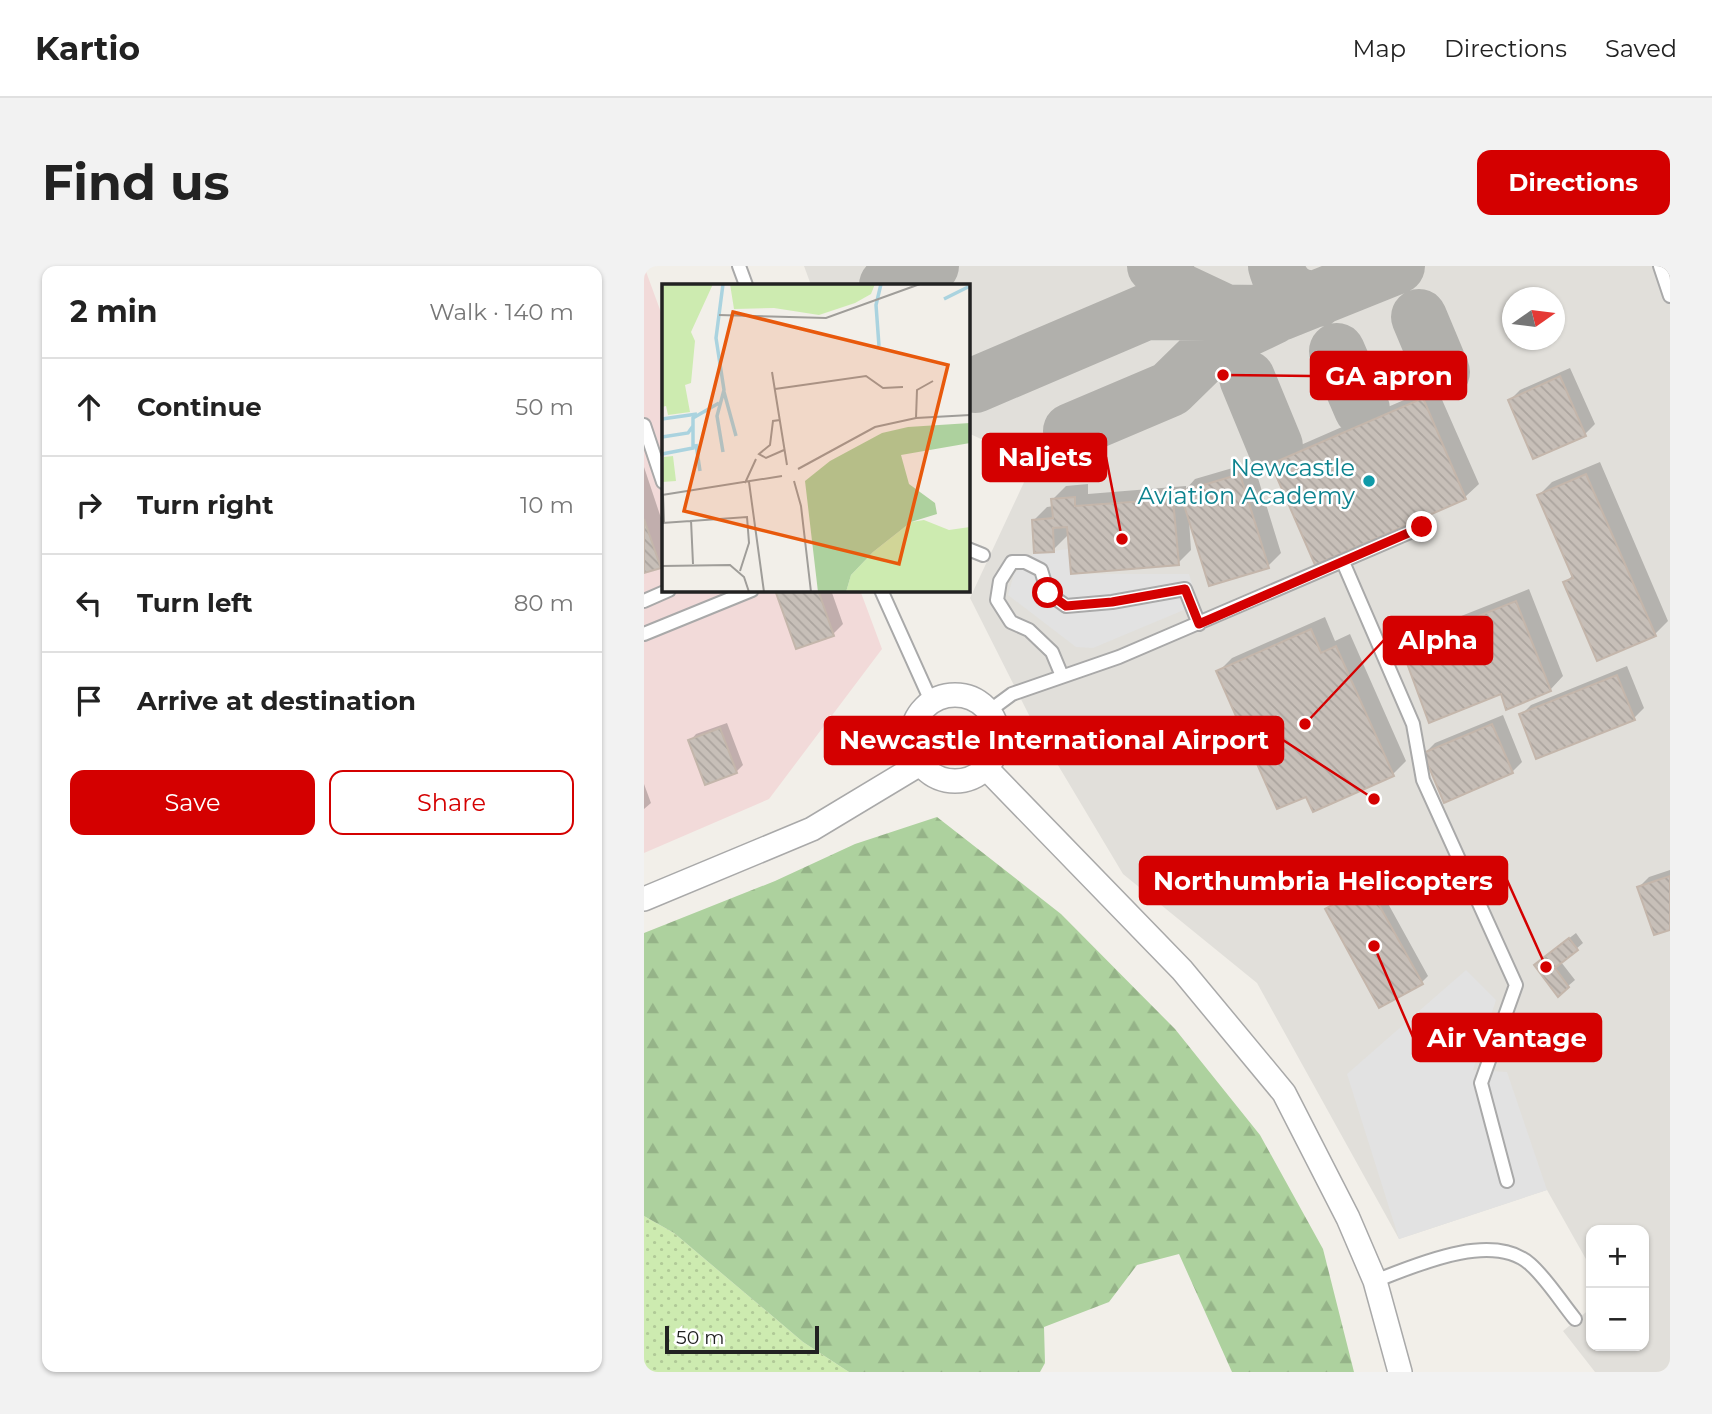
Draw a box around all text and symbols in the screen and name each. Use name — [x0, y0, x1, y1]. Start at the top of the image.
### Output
text: Kartio — [35, 28, 140, 68]
text: Map — [1353, 34, 1406, 63]
text: Directions — [1444, 34, 1567, 63]
text: Saved — [1605, 34, 1677, 63]
button: Directions — [1477, 150, 1670, 215]
text: Find us — [42, 153, 230, 212]
inset map — [662, 284, 970, 592]
north arrow — [1502, 287, 1565, 350]
text: 2 min — [70, 293, 157, 330]
text: Walk · 140 m — [429, 298, 574, 326]
callout: GA apron — [1311, 352, 1466, 399]
text: GA apron — [1325, 360, 1453, 392]
icon: ahead — [70, 388, 108, 426]
text: Continue — [137, 391, 262, 423]
text: 50 m — [515, 393, 574, 421]
callout: Naljets — [983, 434, 1106, 481]
text: Naljets — [998, 441, 1092, 473]
place label: Newcastle Aviation Academy — [1137, 453, 1355, 510]
marker: Newcastle Aviation Academy — [1361, 473, 1377, 489]
icon: right — [70, 486, 108, 524]
text: Turn right — [137, 489, 273, 521]
text: 10 m — [520, 491, 574, 519]
route end — [1406, 511, 1437, 542]
route start — [1032, 577, 1063, 608]
icon: left — [70, 584, 108, 622]
text: Turn left — [137, 587, 253, 619]
text: 80 m — [514, 589, 574, 617]
callout: Alpha — [1384, 617, 1492, 664]
text: Alpha — [1397, 624, 1478, 656]
icon: arrive — [70, 682, 108, 720]
text: Arrive at destination — [137, 685, 416, 717]
callout: Newcastle International Airport — [825, 717, 1283, 764]
text: Newcastle International Airport — [839, 724, 1269, 756]
button: Save — [70, 770, 315, 835]
button: Share — [329, 770, 574, 835]
callout: Northumbria Helicopters — [1140, 857, 1507, 904]
text: Northumbria Helicopters — [1153, 865, 1493, 897]
callout: Air Vantage — [1413, 1014, 1601, 1061]
text: Air Vantage — [1426, 1022, 1587, 1054]
map controls — [1586, 1225, 1649, 1351]
button: + — [1586, 1225, 1649, 1288]
button: − — [1586, 1288, 1649, 1351]
scale bar — [665, 1323, 819, 1355]
text: 50 m — [676, 1326, 724, 1349]

